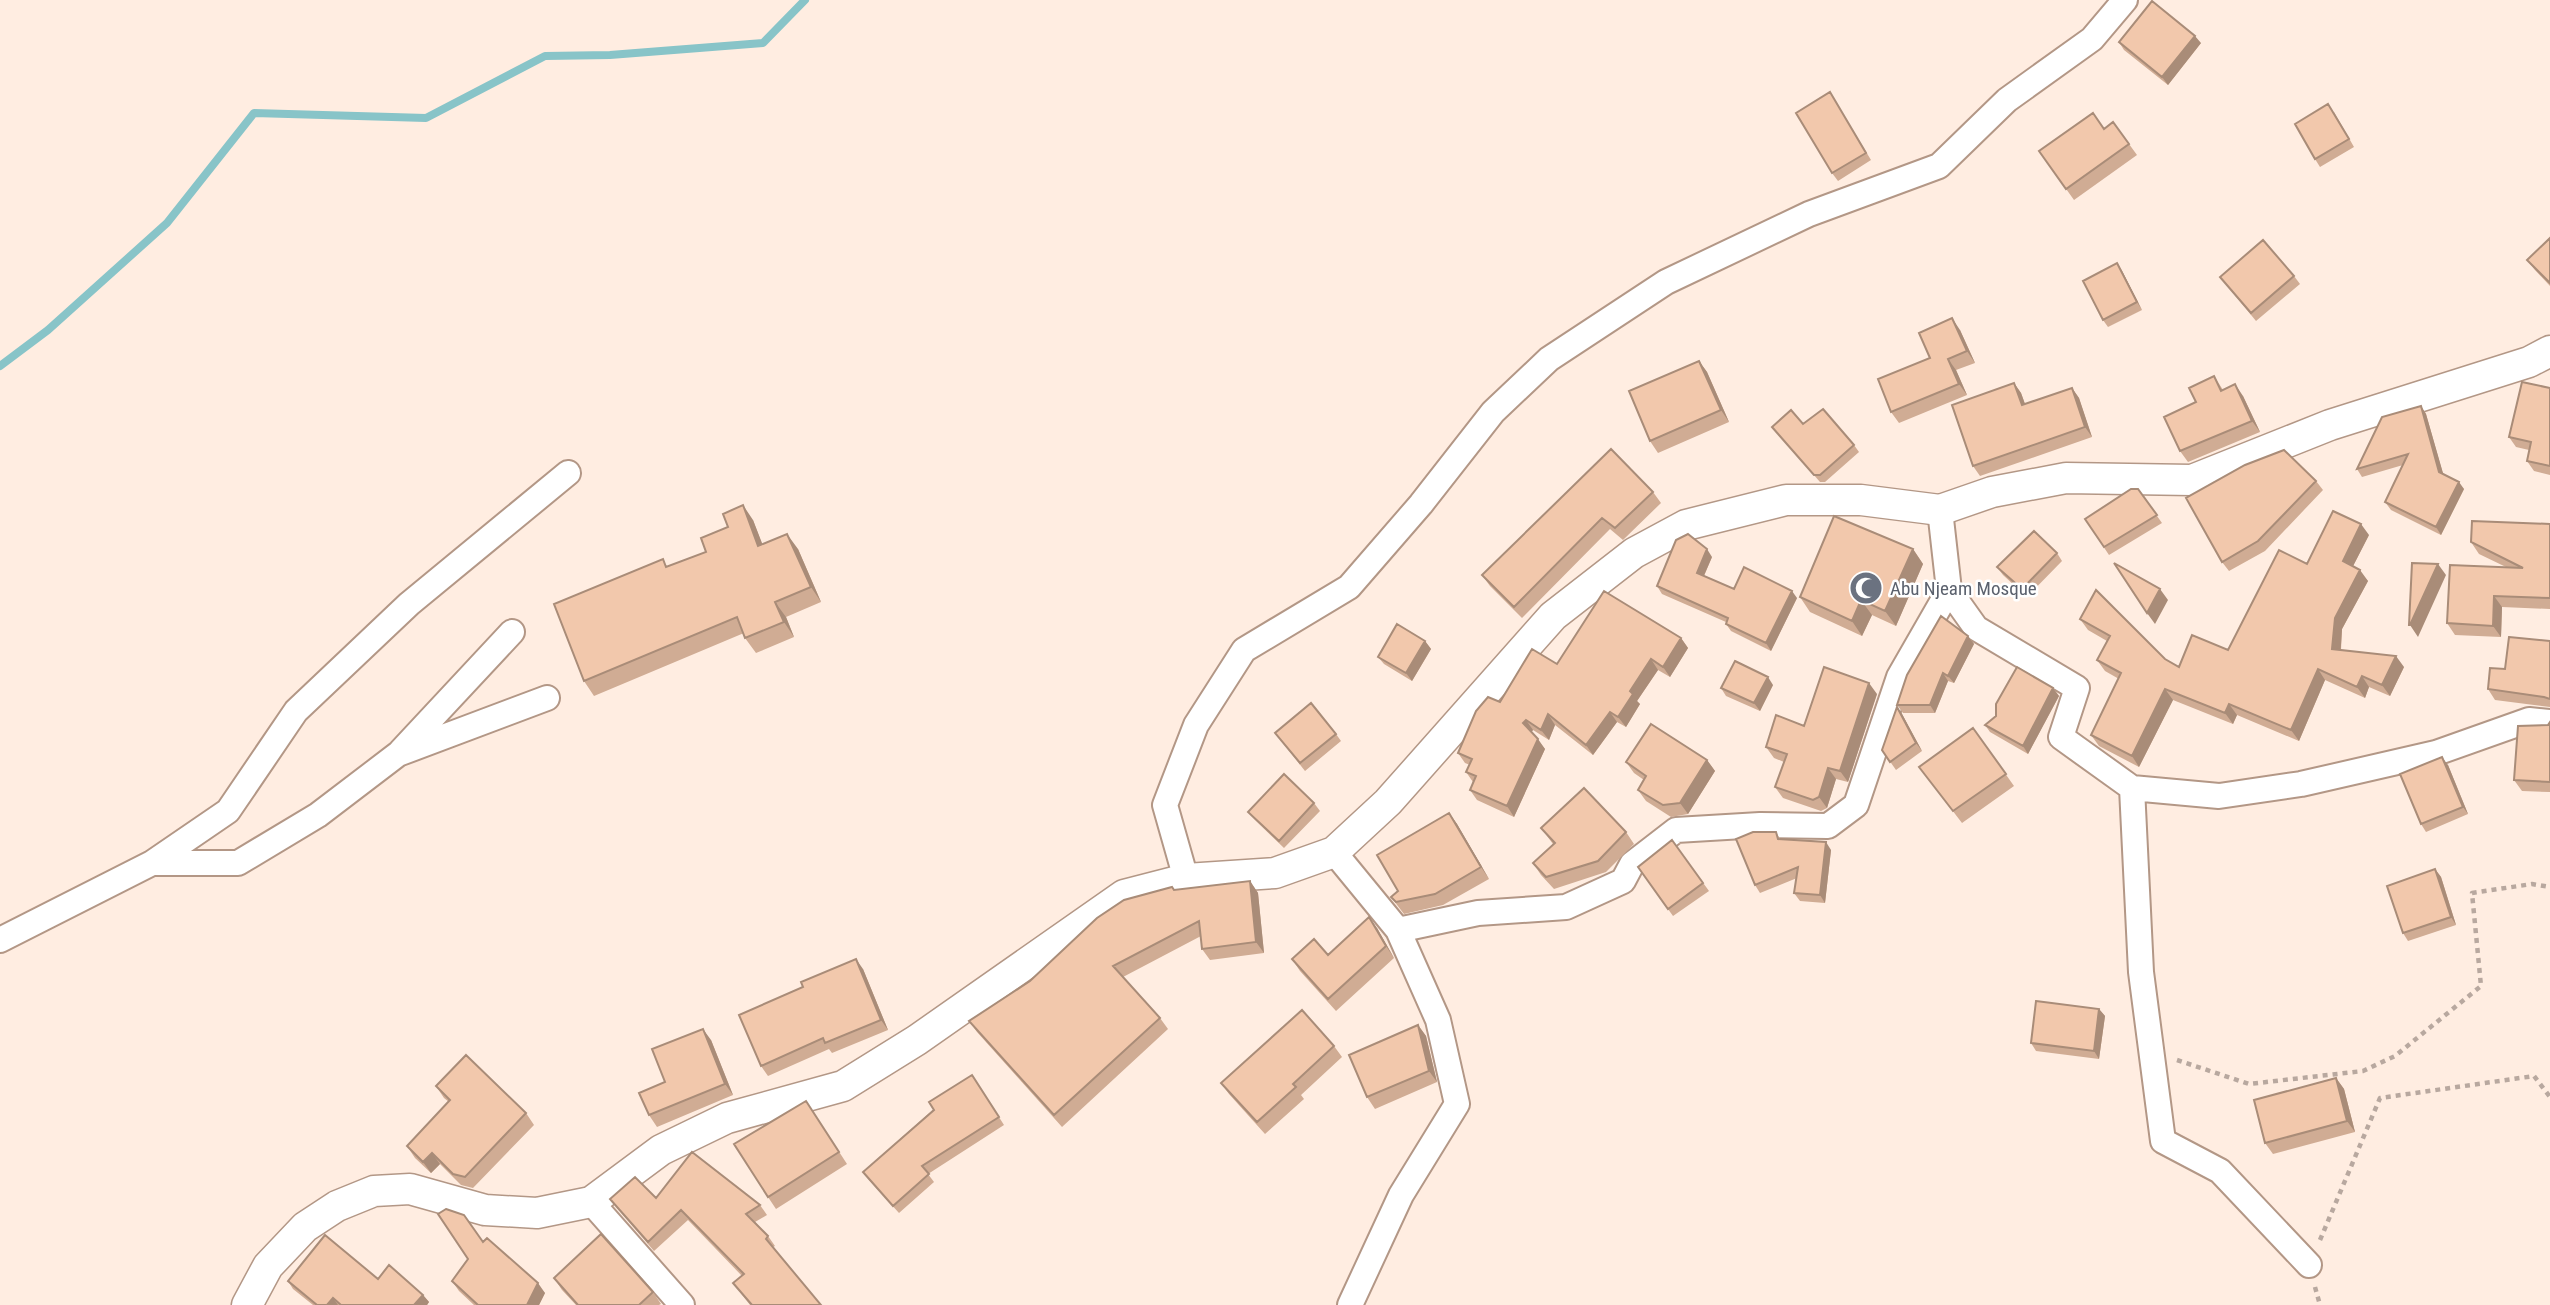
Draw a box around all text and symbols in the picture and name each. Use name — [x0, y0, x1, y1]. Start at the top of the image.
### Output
mosque icon: Abu Njeam Mosque — [1847, 569, 1885, 607]
place label: Abu Njeam Mosque — [1890, 577, 2037, 600]

